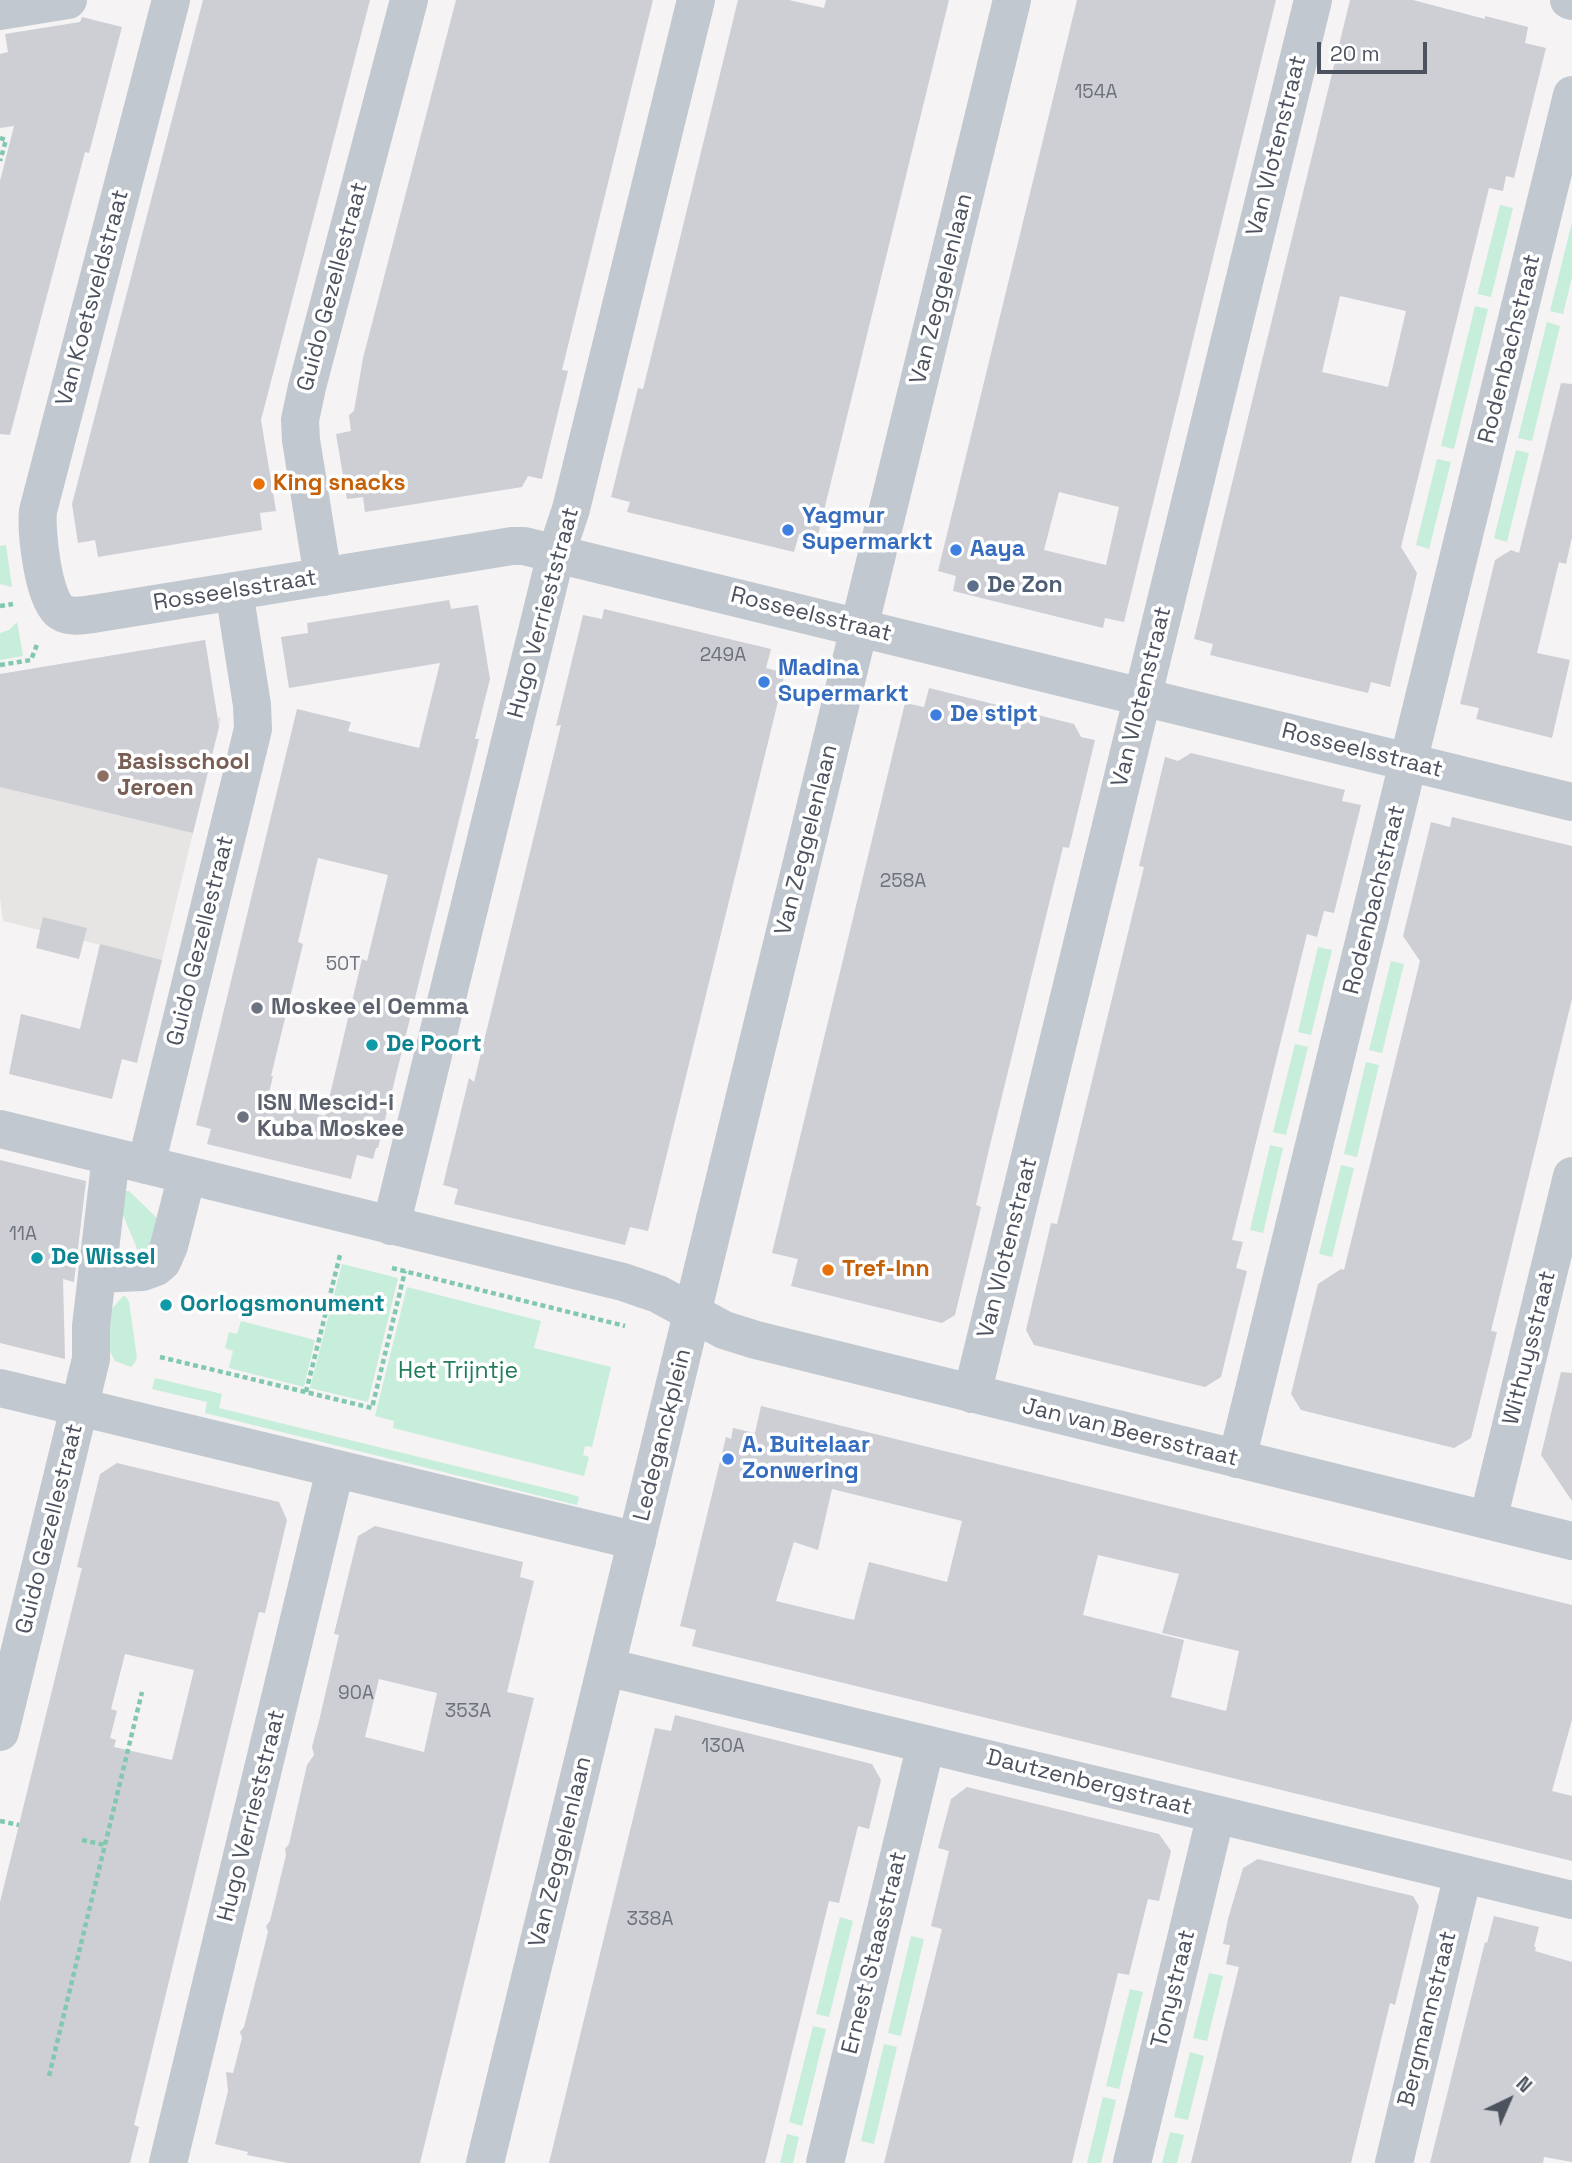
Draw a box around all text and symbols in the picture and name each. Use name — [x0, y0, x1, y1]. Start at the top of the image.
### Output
scale bar — [1320, 28, 1430, 72]
text: 20 m — [1330, 40, 1380, 67]
street label: Van Vlotenstraat — [1241, 53, 1313, 239]
house number: 154A — [1074, 82, 1118, 104]
street label: Guido Gezellestraat — [292, 179, 374, 395]
street label: Van Koetsveldstraat — [51, 187, 135, 409]
street label: Van Zeggelenlaan — [905, 191, 979, 387]
street label: Rodenbachstraat — [1473, 252, 1547, 446]
place label: King snacks — [273, 470, 406, 498]
marker: King snacks — [251, 476, 267, 492]
place label: Yagmur Supermarkt — [802, 503, 933, 557]
street label: Hugo Verrieststraat — [503, 505, 585, 721]
marker: Yagmur Supermarkt — [780, 522, 796, 538]
place label: Aaya — [970, 536, 1025, 564]
marker: Aaya — [948, 542, 964, 558]
street label: Rosseelsstraat — [151, 564, 319, 618]
place label: De Zon — [987, 572, 1063, 600]
marker: De Zon — [965, 578, 981, 594]
street label: Rosseelsstraat — [728, 582, 894, 648]
street label: Van Vlotenstraat — [1106, 604, 1178, 790]
house number: 249A — [700, 645, 746, 667]
place label: Madina Supermarkt — [778, 655, 909, 709]
marker: Madina Supermarkt — [756, 674, 772, 690]
place label: De stipt — [950, 701, 1038, 729]
marker: De stipt — [928, 707, 944, 723]
street label: Rosseelsstraat — [1279, 718, 1445, 784]
street label: Van Zeggelenlaan — [770, 742, 844, 938]
place label: Basisschool Jeroen — [117, 749, 250, 803]
marker: Basisschool Jeroen — [95, 768, 111, 784]
street label: Rodenbachstraat — [1338, 803, 1412, 997]
street label: Guido Gezellestraat — [162, 833, 240, 1049]
house number: 258A — [880, 871, 926, 893]
house number: 50T — [326, 954, 360, 976]
place label: Moskee el Oemma — [271, 994, 469, 1022]
marker: Moskee el Oemma — [249, 1000, 265, 1016]
place label: De Poort — [386, 1031, 482, 1059]
marker: De Poort — [364, 1037, 380, 1053]
place label: ISN Mescid-i Kuba Moskee — [257, 1090, 404, 1144]
marker: ISN Mescid-i Kuba Moskee — [235, 1109, 251, 1125]
street label: Van Vlotenstraat — [972, 1155, 1044, 1341]
house number: 11A — [9, 1224, 37, 1246]
place label: De Wissel — [51, 1244, 156, 1272]
marker: De Wissel — [29, 1250, 45, 1266]
place label: Tref-Inn — [842, 1256, 930, 1284]
marker: Tref-Inn — [820, 1262, 836, 1278]
street label: Withuysstraat — [1498, 1268, 1562, 1428]
place label: Oorlogsmonument — [180, 1291, 385, 1319]
marker: Oorlogsmonument — [158, 1297, 174, 1313]
street label: Ledeganckplein — [628, 1346, 698, 1524]
park label: Het Trijntje — [398, 1358, 518, 1386]
street label: Jan van Beersstraat — [1019, 1393, 1241, 1473]
street label: Guido Gezellestraat — [11, 1421, 89, 1637]
place label: A. Buitelaar Zonwering — [742, 1432, 870, 1486]
marker: A. Buitelaar Zonwering — [720, 1451, 736, 1467]
house number: 90A — [338, 1683, 374, 1705]
house number: 353A — [445, 1701, 491, 1723]
street label: Hugo Verrieststraat — [212, 1707, 292, 1925]
house number: 130A — [701, 1736, 745, 1758]
street label: Dautzenbergstraat — [984, 1744, 1194, 1822]
street label: Van Zeggelenlaan — [524, 1754, 598, 1950]
street label: Ernest Staasstraat — [836, 1849, 914, 2057]
house number: 338A — [627, 1909, 673, 1931]
street label: Tonystraat — [1146, 1927, 1202, 2051]
street label: Bergmannstraat — [1393, 1928, 1463, 2110]
north arrow — [1474, 2065, 1544, 2135]
text: N — [1511, 2071, 1537, 2098]

